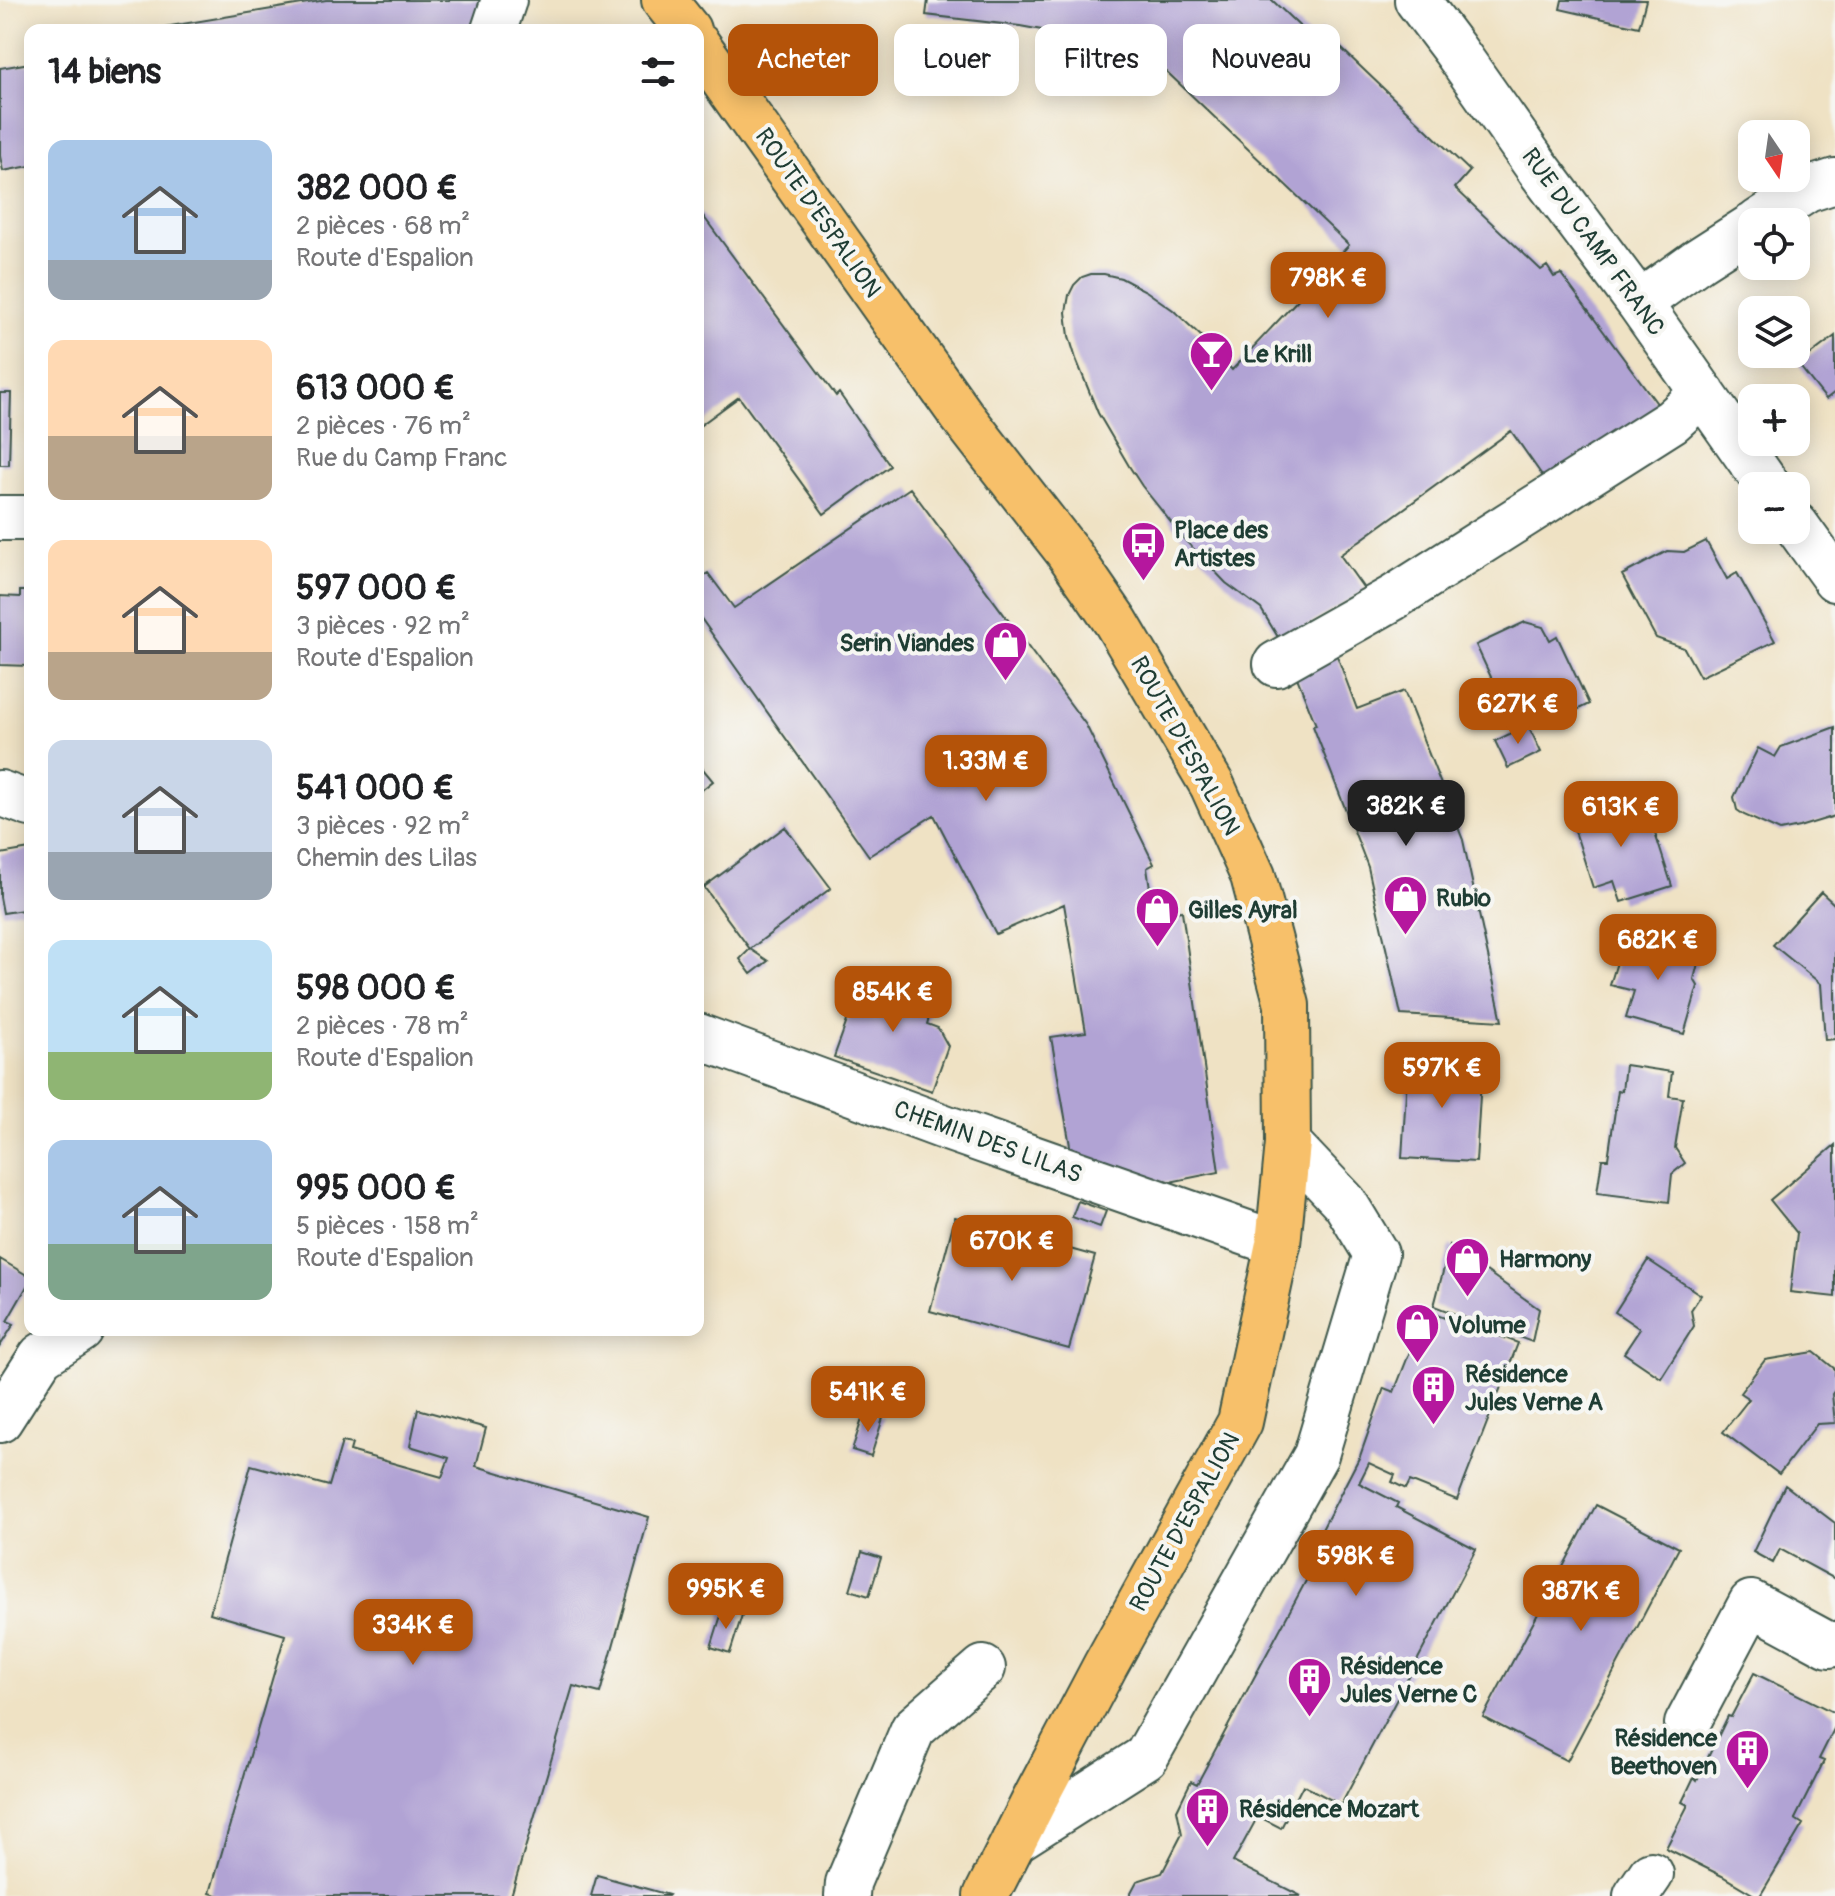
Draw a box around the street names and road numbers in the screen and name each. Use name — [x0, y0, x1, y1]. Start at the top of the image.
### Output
street label: ROUTE D'ESPALION — [749, 123, 887, 303]
street label: RUE DU CAMP FRANC — [1515, 143, 1671, 341]
street label: ROUTE D'ESPALION — [1124, 651, 1246, 841]
street label: CHEMIN DES LILAS — [890, 1094, 1086, 1190]
street label: ROUTE D'ESPALION — [1124, 1427, 1246, 1617]

